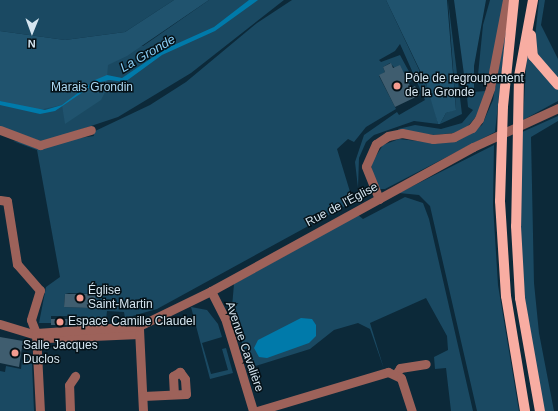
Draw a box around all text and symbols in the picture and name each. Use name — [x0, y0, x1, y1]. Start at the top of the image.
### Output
north arrow — [12, 12, 52, 52]
water label: La Gronde — [117, 32, 179, 76]
text: N — [28, 38, 36, 50]
place label: Pôle de regroupement de la Gronde — [405, 72, 524, 100]
park label: Marais Grondin — [51, 81, 133, 95]
marker: Pôle de regroupement de la Gronde — [392, 81, 402, 91]
street label: Rue de l'Église — [303, 180, 381, 230]
place label: Église Saint-Martin — [88, 284, 153, 312]
marker: Église Saint-Martin — [75, 293, 85, 303]
street label: Avenue Cavalière — [222, 300, 266, 394]
place label: Espace Camille Claudel — [68, 315, 195, 329]
marker: Espace Camille Claudel — [55, 317, 65, 327]
place label: Salle Jacques Duclos — [23, 339, 98, 367]
marker: Salle Jacques Duclos — [10, 348, 20, 358]

